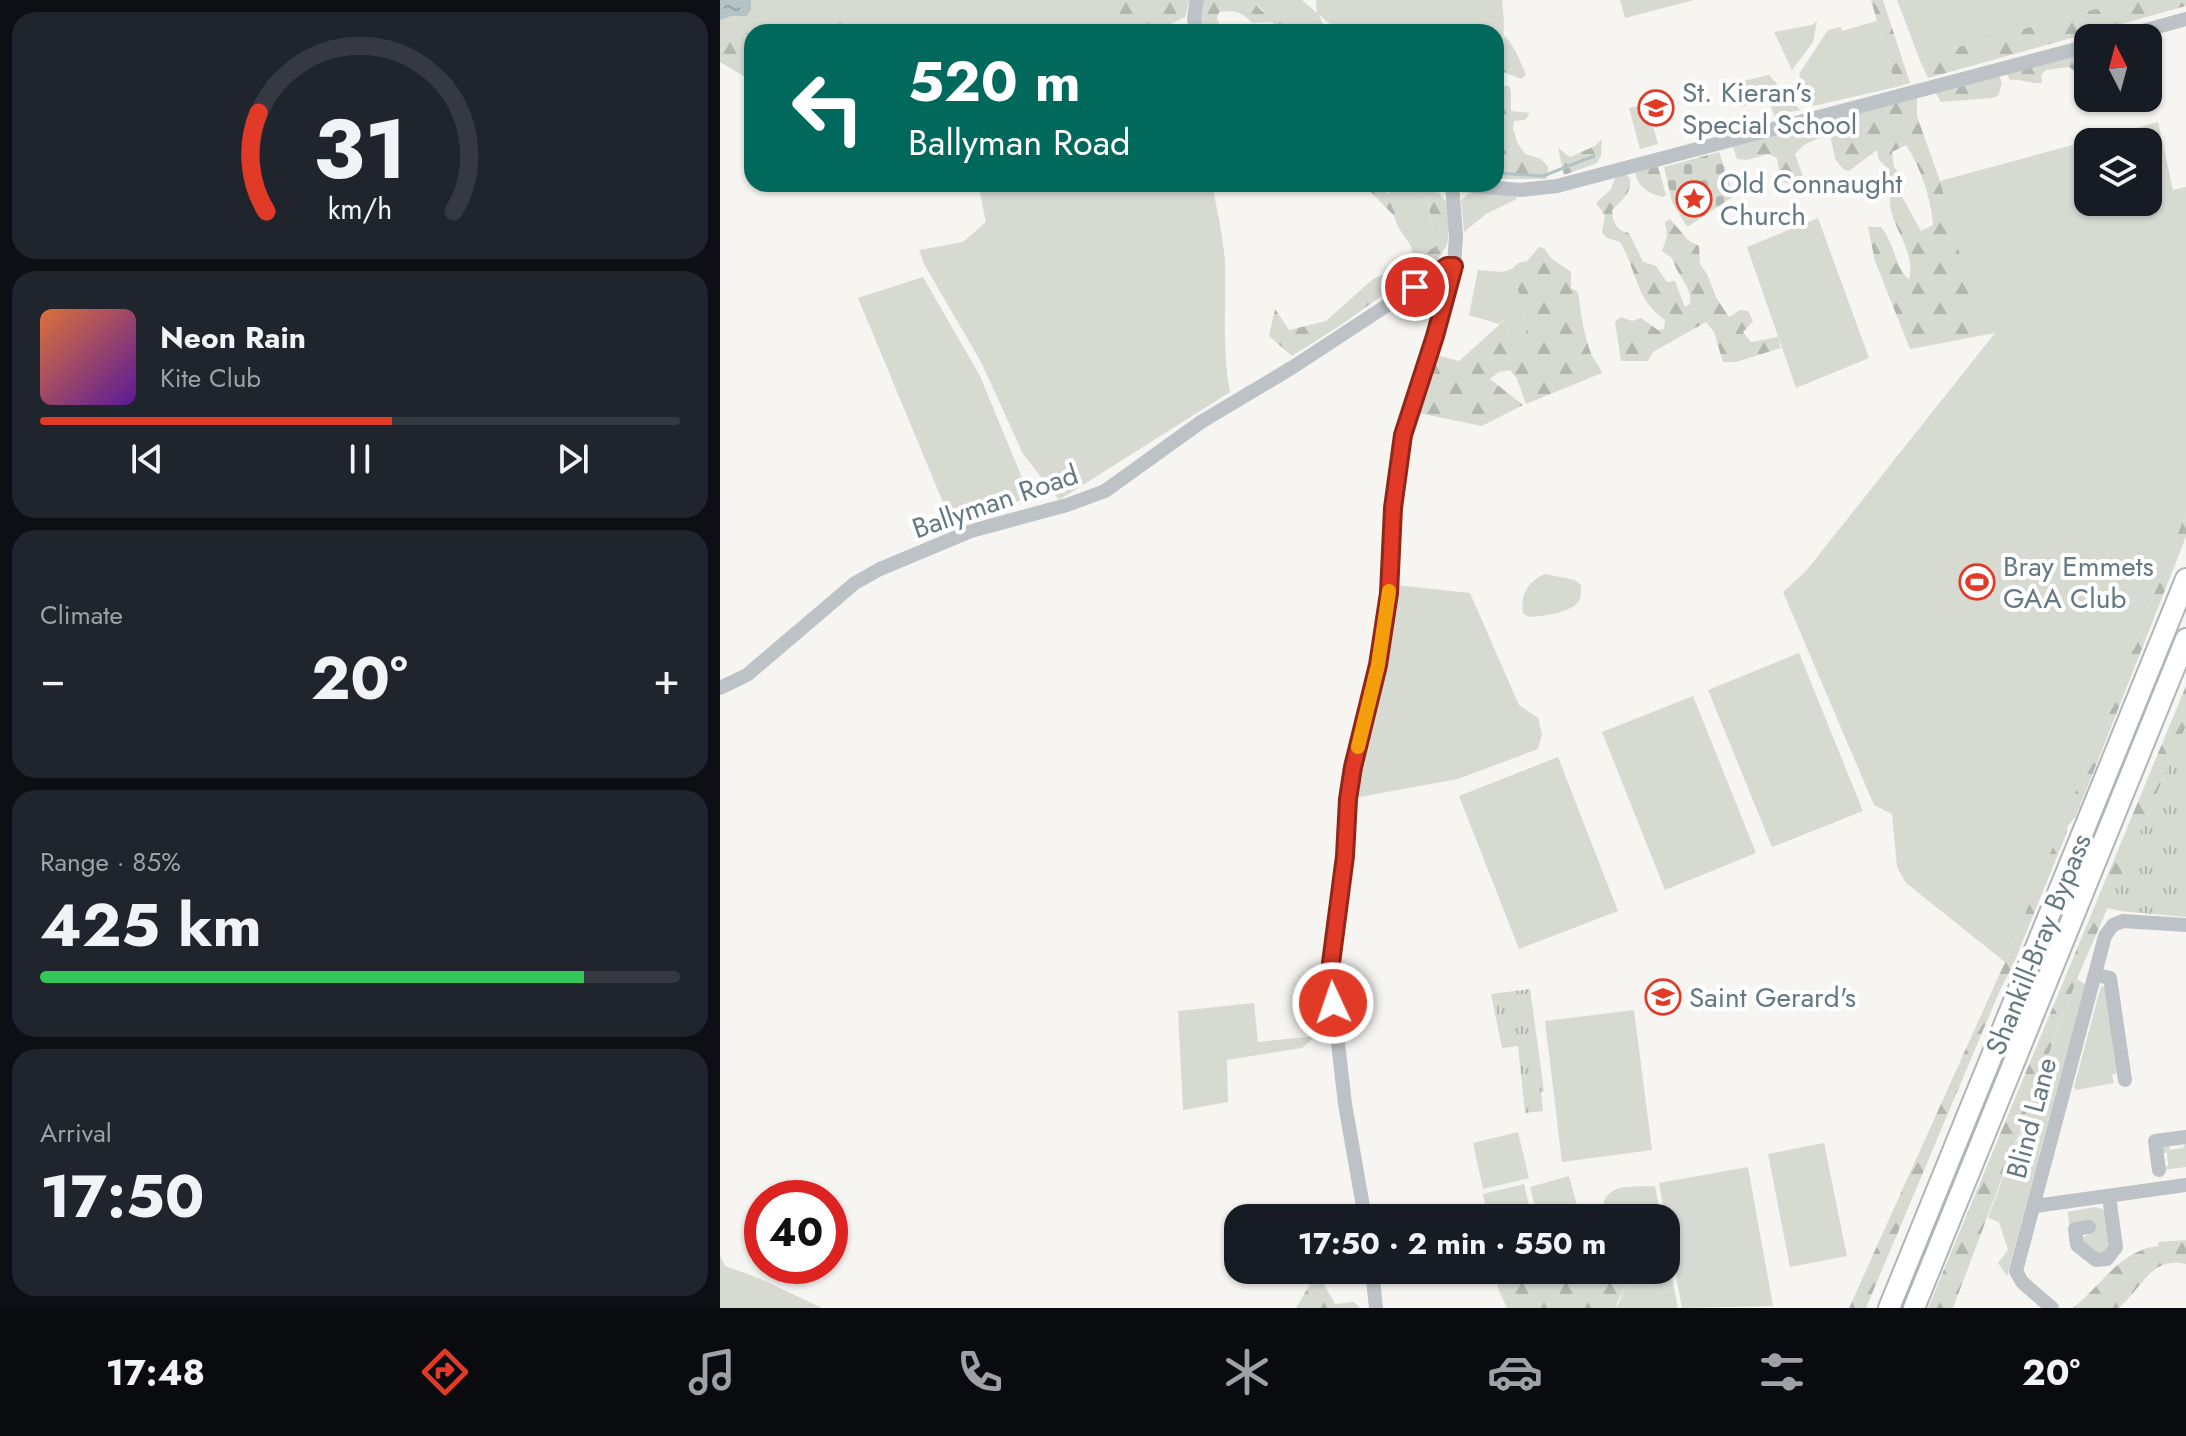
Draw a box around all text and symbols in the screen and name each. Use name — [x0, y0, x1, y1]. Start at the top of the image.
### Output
north arrow — [2074, 24, 2162, 112]
map controls — [2074, 24, 2162, 216]
text: 520 m — [908, 41, 1081, 122]
icon: left — [776, 56, 880, 160]
place label: St. Kieran’s Special School — [1682, 72, 1857, 145]
text: 31 — [313, 88, 407, 208]
school or university icon: St. Kieran’s Special School — [1637, 89, 1675, 127]
text: Ballyman Road — [908, 116, 1131, 168]
button: layers — [2074, 128, 2162, 216]
place label: Old Connaught Church — [1720, 163, 1903, 236]
place icon: Old Connaught Church — [1675, 180, 1713, 218]
text: km/h — [328, 188, 392, 230]
pin — [1381, 253, 1449, 321]
icon: arrive — [1393, 265, 1437, 309]
text: Neon Rain — [160, 316, 306, 359]
text: Kite Club — [160, 359, 261, 397]
icon: previous — [125, 437, 169, 481]
icon: pause — [338, 437, 382, 481]
icon: next — [551, 437, 595, 481]
street label: Ballyman Road — [907, 454, 1084, 549]
place label: Bray Emmets GAA Club — [2003, 546, 2154, 619]
sports icon: Bray Emmets GAA Club — [1958, 563, 1996, 601]
text: Climate — [40, 596, 123, 634]
text: 20° — [311, 635, 408, 722]
text: − — [40, 647, 66, 711]
text: + — [653, 647, 680, 711]
street label: Shankill-Bray Bypass — [1975, 827, 2102, 1061]
text: Range · 85% — [40, 843, 181, 881]
text: 425 km — [40, 882, 262, 969]
position arrow — [1291, 961, 1375, 1045]
place label: Saint Gerard's — [1689, 977, 1856, 1018]
school or university icon: Saint Gerard's — [1644, 978, 1682, 1016]
street label: Blind Lane — [1996, 1053, 2067, 1183]
text: Arrival — [40, 1114, 112, 1152]
text: 17:50 — [40, 1153, 204, 1240]
speed limit sign: 40 — [744, 1180, 848, 1284]
text: 17:50 · 2 min · 550 m — [1298, 1222, 1606, 1265]
icon: directions — [417, 1344, 473, 1400]
icon: music — [684, 1344, 740, 1400]
icon: phone — [952, 1344, 1008, 1400]
icon: climate — [1219, 1344, 1275, 1400]
icon: car — [1487, 1344, 1543, 1400]
icon: filters — [1754, 1344, 1810, 1400]
text: 17:48 — [106, 1346, 205, 1398]
text: 20° — [2022, 1346, 2080, 1398]

